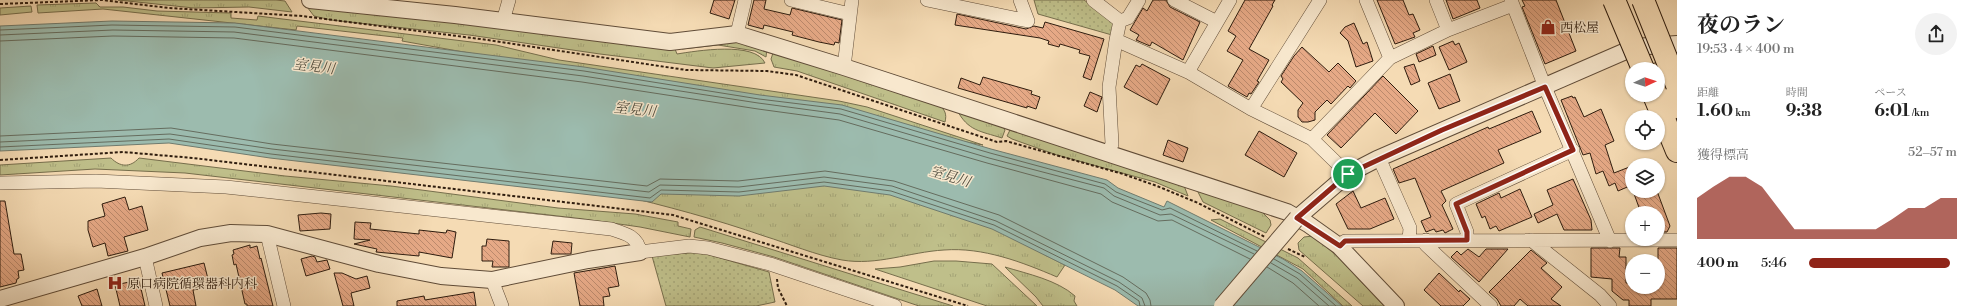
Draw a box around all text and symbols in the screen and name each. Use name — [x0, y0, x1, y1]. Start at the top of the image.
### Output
text: 夜のラン — [1697, 12, 1785, 39]
button: share — [1915, 13, 1957, 55]
shop icon: 西松屋 — [1539, 18, 1557, 36]
place label: 西松屋 — [1560, 20, 1599, 36]
text: 19:53 · 4 × 400 m — [1697, 41, 1794, 57]
water label: 室見川 — [292, 56, 338, 79]
north arrow — [1625, 62, 1665, 102]
map controls — [1625, 62, 1665, 294]
text: 距離 — [1697, 86, 1719, 100]
text: 時間 — [1786, 86, 1808, 100]
text: ペース — [1874, 86, 1907, 100]
water label: 室見川 — [613, 99, 659, 121]
text: 1.60 — [1697, 100, 1733, 122]
text: 9:38 — [1786, 100, 1822, 122]
text: 6:01 — [1874, 100, 1910, 122]
text: km — [1733, 106, 1751, 120]
text: /km — [1910, 106, 1929, 120]
button: locate — [1625, 110, 1665, 150]
text: 52–57 m — [1908, 144, 1957, 160]
text: 獲得標高 — [1697, 147, 1749, 163]
pin — [1331, 157, 1365, 191]
button: layers — [1625, 158, 1665, 198]
water label: 室見川 — [927, 162, 974, 192]
icon: arrive — [1337, 163, 1359, 185]
button: + — [1625, 206, 1665, 246]
button: − — [1625, 254, 1665, 294]
text: 400 m — [1697, 255, 1739, 271]
text: 5:46 — [1761, 255, 1787, 271]
hospital icon: 原口病院循環器科内科 — [106, 274, 124, 292]
place label: 原口病院循環器科内科 — [127, 276, 257, 292]

